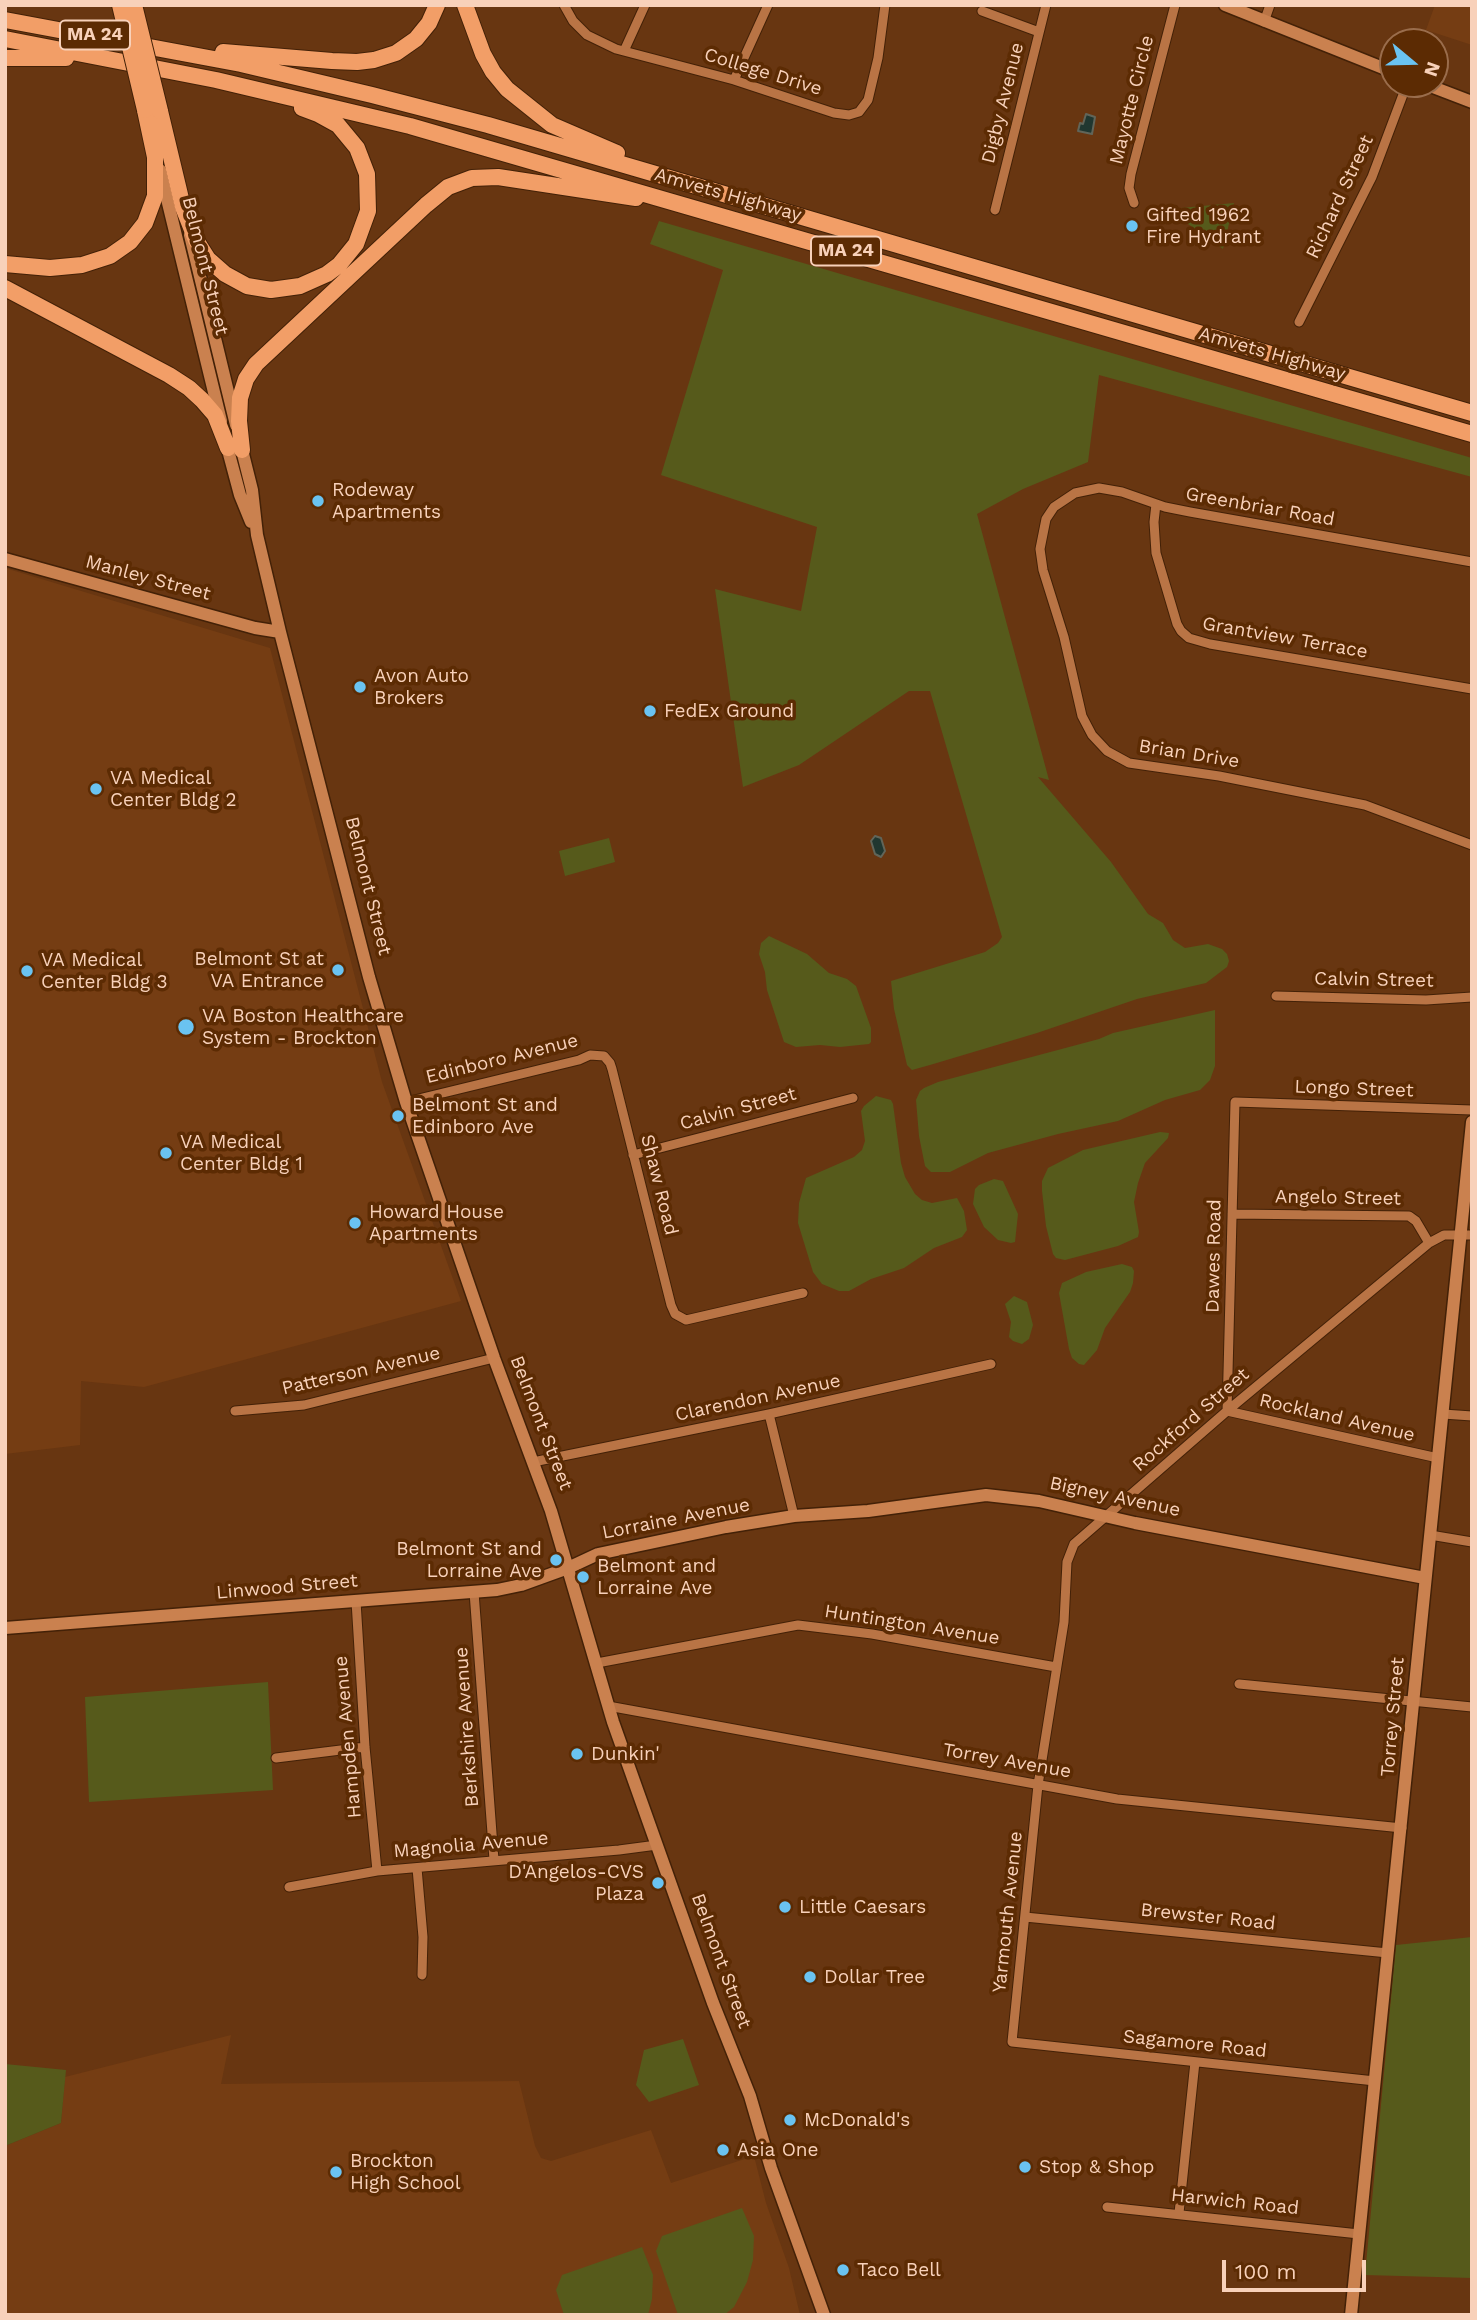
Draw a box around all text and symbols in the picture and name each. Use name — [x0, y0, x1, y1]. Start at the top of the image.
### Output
road number: MA 24 — [60, 20, 130, 50]
north arrow — [1379, 28, 1449, 98]
street label: Mayotte Circle — [1105, 33, 1159, 167]
street label: Digby Avenue — [977, 40, 1029, 166]
street label: College Drive — [701, 43, 825, 101]
text: N — [1419, 59, 1446, 80]
street label: Richard Street — [1301, 132, 1379, 262]
street label: Amvets Highway — [652, 163, 804, 227]
street label: Belmont Street — [177, 194, 233, 338]
place label: Gifted 1962 Fire Hydrant — [1146, 204, 1261, 248]
marker: Gifted 1962 Fire Hydrant — [1124, 218, 1140, 234]
road number: MA 24 — [811, 236, 881, 265]
street label: Amvets Highway — [1196, 322, 1348, 386]
place label: Rodeway Apartments — [332, 479, 441, 523]
street label: Greenbriar Road — [1184, 483, 1336, 531]
marker: Rodeway Apartments — [310, 493, 326, 509]
street label: Manley Street — [83, 550, 213, 606]
street label: Grantview Terrace — [1201, 612, 1369, 664]
place label: Avon Auto Brokers — [374, 665, 469, 709]
marker: Avon Auto Brokers — [352, 679, 368, 695]
place label: FedEx Ground — [664, 700, 794, 722]
marker: FedEx Ground — [642, 703, 658, 719]
street label: Brian Drive — [1137, 735, 1241, 773]
place label: VA Medical Center Bldg 2 — [110, 767, 237, 811]
marker: VA Medical Center Bldg 2 — [88, 781, 104, 797]
street label: Belmont Street — [340, 814, 396, 958]
place label: Belmont St at VA Entrance — [194, 948, 324, 992]
place label: VA Medical Center Bldg 3 — [41, 949, 168, 993]
marker: Belmont St at VA Entrance — [330, 962, 346, 978]
marker: VA Medical Center Bldg 3 — [19, 963, 35, 979]
street label: Calvin Street — [1314, 968, 1434, 992]
place label: VA Boston Healthcare System - Brockton — [202, 1005, 404, 1049]
marker: VA Boston Healthcare System - Brockton — [176, 1017, 196, 1037]
street label: Edinboro Avenue — [423, 1029, 581, 1089]
street label: Longo Street — [1294, 1076, 1414, 1102]
street label: Calvin Street — [677, 1083, 799, 1135]
place label: Belmont St and Edinboro Ave — [412, 1094, 558, 1138]
marker: Belmont St and Edinboro Ave — [390, 1108, 406, 1124]
place label: VA Medical Center Bldg 1 — [180, 1131, 303, 1175]
street label: Shaw Road — [635, 1132, 683, 1238]
marker: VA Medical Center Bldg 1 — [158, 1145, 174, 1161]
street label: Angelo Street — [1275, 1186, 1401, 1210]
street label: Dawes Road — [1202, 1199, 1226, 1313]
place label: Howard House Apartments — [369, 1201, 504, 1245]
marker: Howard House Apartments — [347, 1215, 363, 1231]
street label: Patterson Avenue — [280, 1342, 442, 1400]
street label: Belmont Street — [505, 1353, 577, 1493]
street label: Rockford Street — [1128, 1363, 1254, 1477]
street label: Clarendon Avenue — [673, 1369, 843, 1427]
street label: Rockland Avenue — [1257, 1389, 1417, 1447]
street label: Bigney Avenue — [1047, 1472, 1183, 1522]
street label: Lorraine Avenue — [600, 1494, 752, 1544]
place label: Belmont St and Lorraine Ave — [396, 1538, 542, 1582]
marker: Belmont St and Lorraine Ave — [548, 1552, 564, 1568]
place label: Belmont and Lorraine Ave — [597, 1555, 716, 1599]
street label: Linwood Street — [215, 1569, 359, 1605]
marker: Belmont and Lorraine Ave — [575, 1569, 591, 1585]
street label: Huntington Avenue — [823, 1600, 1001, 1650]
street label: Berkshire Avenue — [450, 1646, 484, 1808]
street label: Hampden Avenue — [330, 1655, 366, 1819]
street label: Torrey Street — [1376, 1656, 1410, 1778]
street label: Torrey Avenue — [941, 1738, 1073, 1784]
place label: Dunkin' — [591, 1743, 660, 1765]
marker: Dunkin' — [569, 1746, 585, 1762]
street label: Magnolia Avenue — [393, 1827, 549, 1863]
street label: Yarmouth Avenue — [988, 1830, 1028, 1994]
place label: D'Angelos-CVS Plaza — [508, 1861, 644, 1905]
marker: D'Angelos-CVS Plaza — [650, 1875, 666, 1891]
street label: Belmont Street — [686, 1890, 756, 2032]
place label: Little Caesars — [799, 1896, 926, 1918]
marker: Little Caesars — [777, 1899, 793, 1915]
street label: Brewster Road — [1139, 1899, 1277, 1935]
place label: Dollar Tree — [824, 1966, 925, 1988]
marker: Dollar Tree — [802, 1969, 818, 1985]
street label: Sagamore Road — [1122, 2025, 1268, 2063]
place label: McDonald's — [804, 2109, 910, 2131]
marker: McDonald's — [782, 2112, 798, 2128]
place label: Asia One — [737, 2139, 819, 2161]
marker: Asia One — [715, 2142, 731, 2158]
place label: Brockton High School — [350, 2150, 461, 2194]
place label: Stop & Shop — [1039, 2156, 1155, 2178]
marker: Stop & Shop — [1017, 2159, 1033, 2175]
marker: Brockton High School — [328, 2164, 344, 2180]
street label: Harwich Road — [1170, 2184, 1300, 2220]
scale bar — [1225, 2246, 1368, 2290]
place label: Taco Bell — [857, 2259, 941, 2281]
text: 100 m — [1235, 2259, 1297, 2284]
marker: Taco Bell — [835, 2262, 851, 2278]

